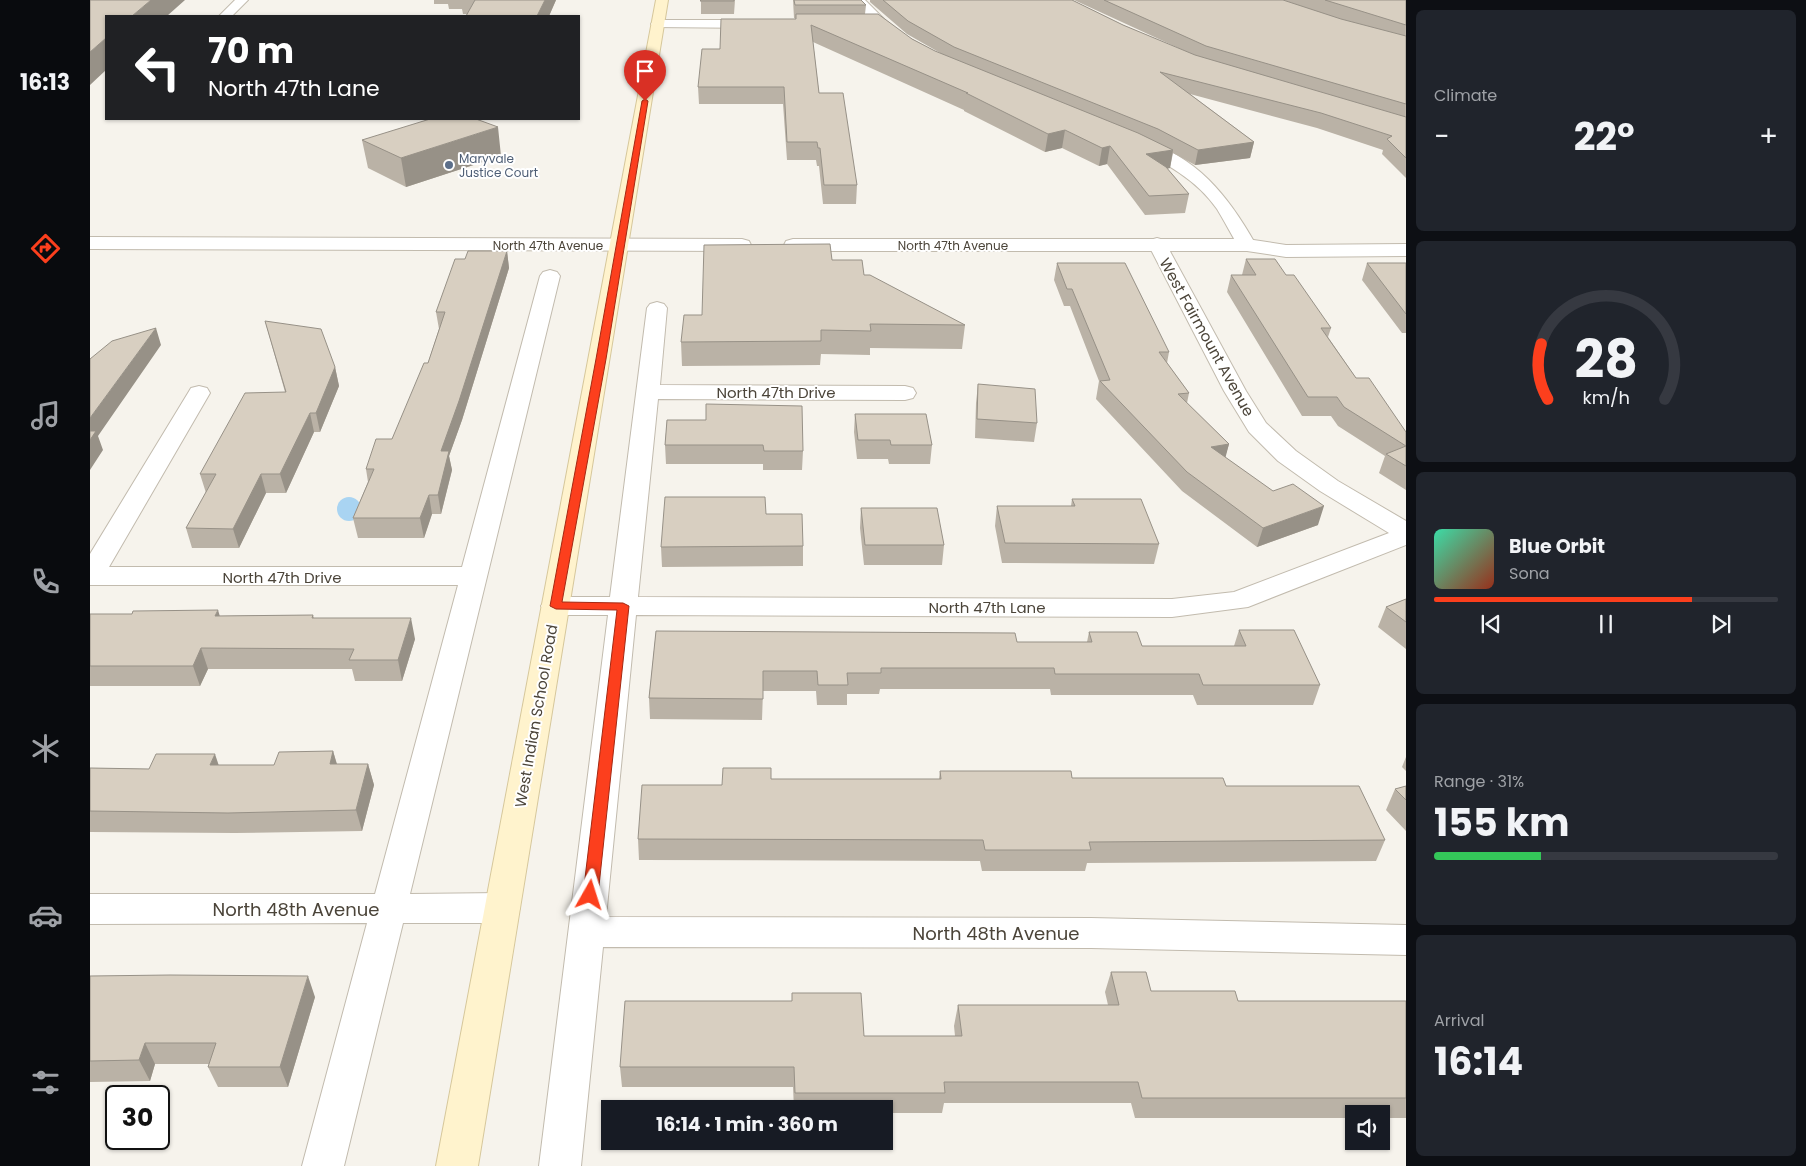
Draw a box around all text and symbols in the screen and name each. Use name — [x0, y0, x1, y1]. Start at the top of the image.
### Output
text: 70 m — [208, 26, 294, 75]
icon: left — [125, 35, 190, 100]
pin — [624, 50, 666, 101]
icon: arrive — [631, 57, 659, 85]
text: 16:13 — [20, 67, 70, 98]
text: North 47th Lane — [208, 73, 380, 104]
text: Climate — [1434, 84, 1497, 107]
text: 22° — [1574, 110, 1635, 163]
text: − — [1434, 117, 1449, 156]
text: + — [1759, 117, 1778, 156]
place label: Maryvale Justice Court — [459, 150, 538, 181]
marker: Maryvale Justice Court — [443, 159, 455, 171]
icon: directions — [28, 231, 63, 266]
street label: North 47th Avenue — [493, 237, 603, 254]
street label: North 47th Avenue — [898, 237, 1008, 254]
street label: West Fairmount Avenue — [1155, 254, 1259, 420]
text: 28 — [1574, 323, 1638, 396]
street label: North 47th Drive — [716, 382, 836, 403]
text: km/h — [1582, 385, 1630, 410]
icon: music — [28, 398, 63, 433]
text: Blue Orbit — [1509, 533, 1605, 560]
text: Sona — [1509, 562, 1550, 585]
icon: phone — [28, 564, 63, 599]
street label: North 47th Drive — [222, 567, 342, 588]
street label: North 47th Lane — [928, 597, 1046, 618]
icon: previous — [1477, 610, 1505, 638]
icon: pause — [1592, 610, 1620, 638]
icon: next — [1707, 610, 1735, 638]
street label: West Indian School Road — [510, 623, 562, 809]
icon: climate — [28, 731, 63, 766]
text: Range · 31% — [1434, 770, 1524, 793]
text: 155 km — [1434, 796, 1569, 849]
position arrow — [563, 868, 615, 920]
street label: North 48th Avenue — [213, 897, 379, 922]
icon: car — [28, 898, 63, 933]
street label: North 48th Avenue — [913, 921, 1079, 946]
text: Arrival — [1434, 1009, 1484, 1032]
text: 16:14 — [1434, 1035, 1523, 1088]
icon: filters — [28, 1065, 63, 1100]
speed limit sign: 30 — [105, 1085, 170, 1150]
map controls — [1345, 1105, 1390, 1150]
button: sound — [1345, 1105, 1390, 1150]
text: 16:14 · 1 min · 360 m — [656, 1111, 838, 1138]

